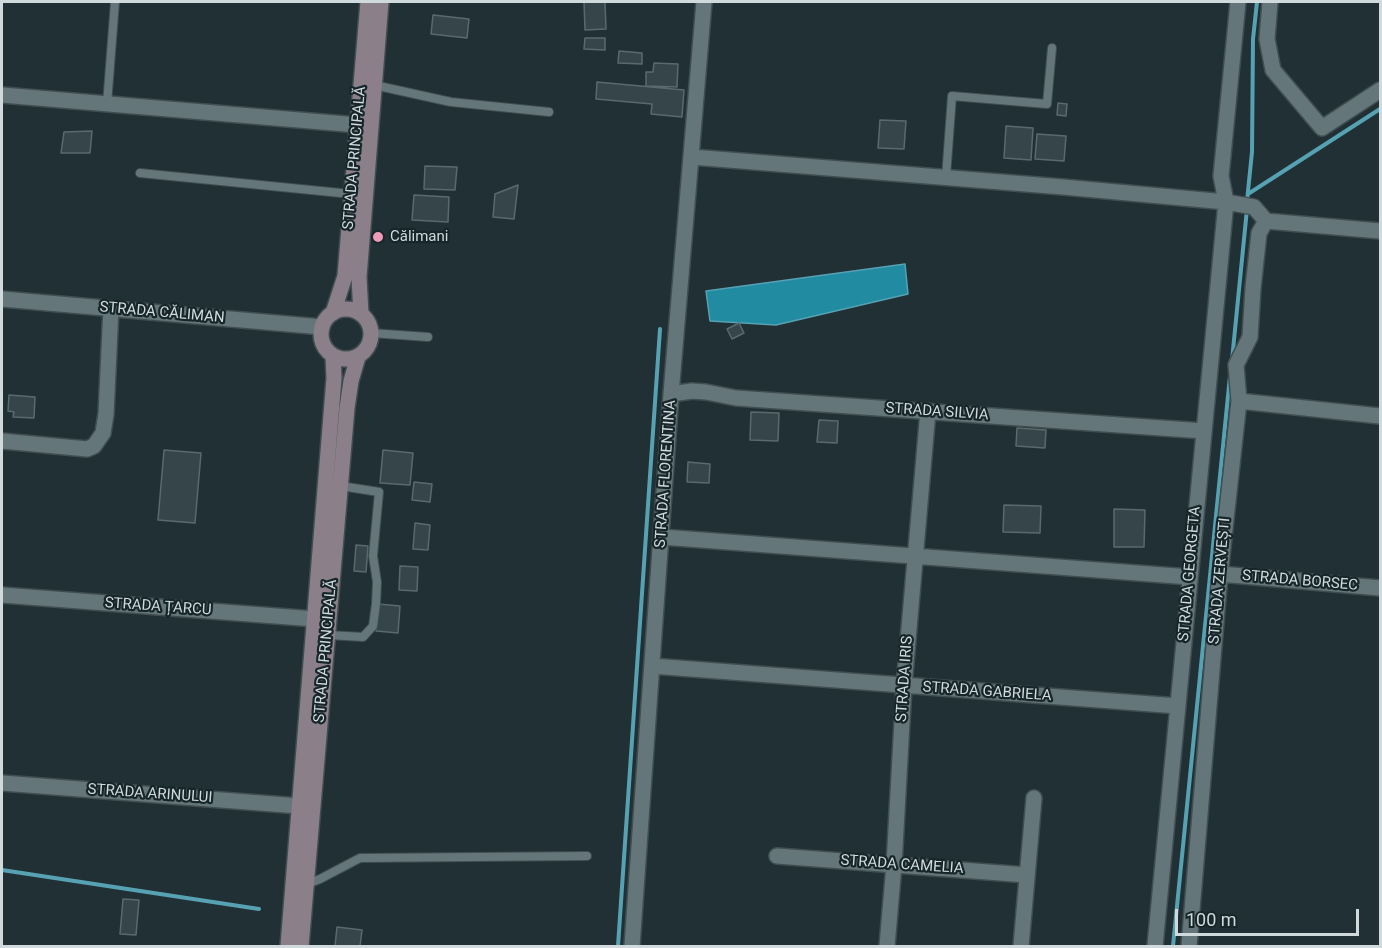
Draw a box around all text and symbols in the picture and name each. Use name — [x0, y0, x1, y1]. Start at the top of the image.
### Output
street label: STRADA PRINCIPALĂ — [340, 86, 370, 230]
place label: Călimani — [390, 228, 448, 246]
marker: Călimani — [371, 230, 385, 244]
street label: STRADA CĂLIMAN — [99, 299, 225, 327]
street label: STRADA FLORENTINA — [652, 399, 680, 549]
street label: STRADA SILVIA — [885, 399, 989, 425]
street label: STRADA GEORGETA — [1175, 506, 1205, 642]
street label: STRADA ZERVEȘTI — [1206, 517, 1234, 645]
street label: STRADA BORSEC — [1241, 567, 1359, 595]
street label: STRADA PRINCIPALĂ — [311, 579, 341, 723]
street label: STRADA ȚARCU — [104, 594, 212, 620]
street label: STRADA IRIS — [893, 635, 917, 723]
street label: STRADA GABRIELA — [922, 679, 1052, 705]
street label: STRADA ARINULUI — [87, 781, 213, 807]
street label: STRADA CAMELIA — [840, 852, 964, 878]
scale bar — [1178, 897, 1362, 935]
text: 100 m — [1186, 909, 1237, 930]

